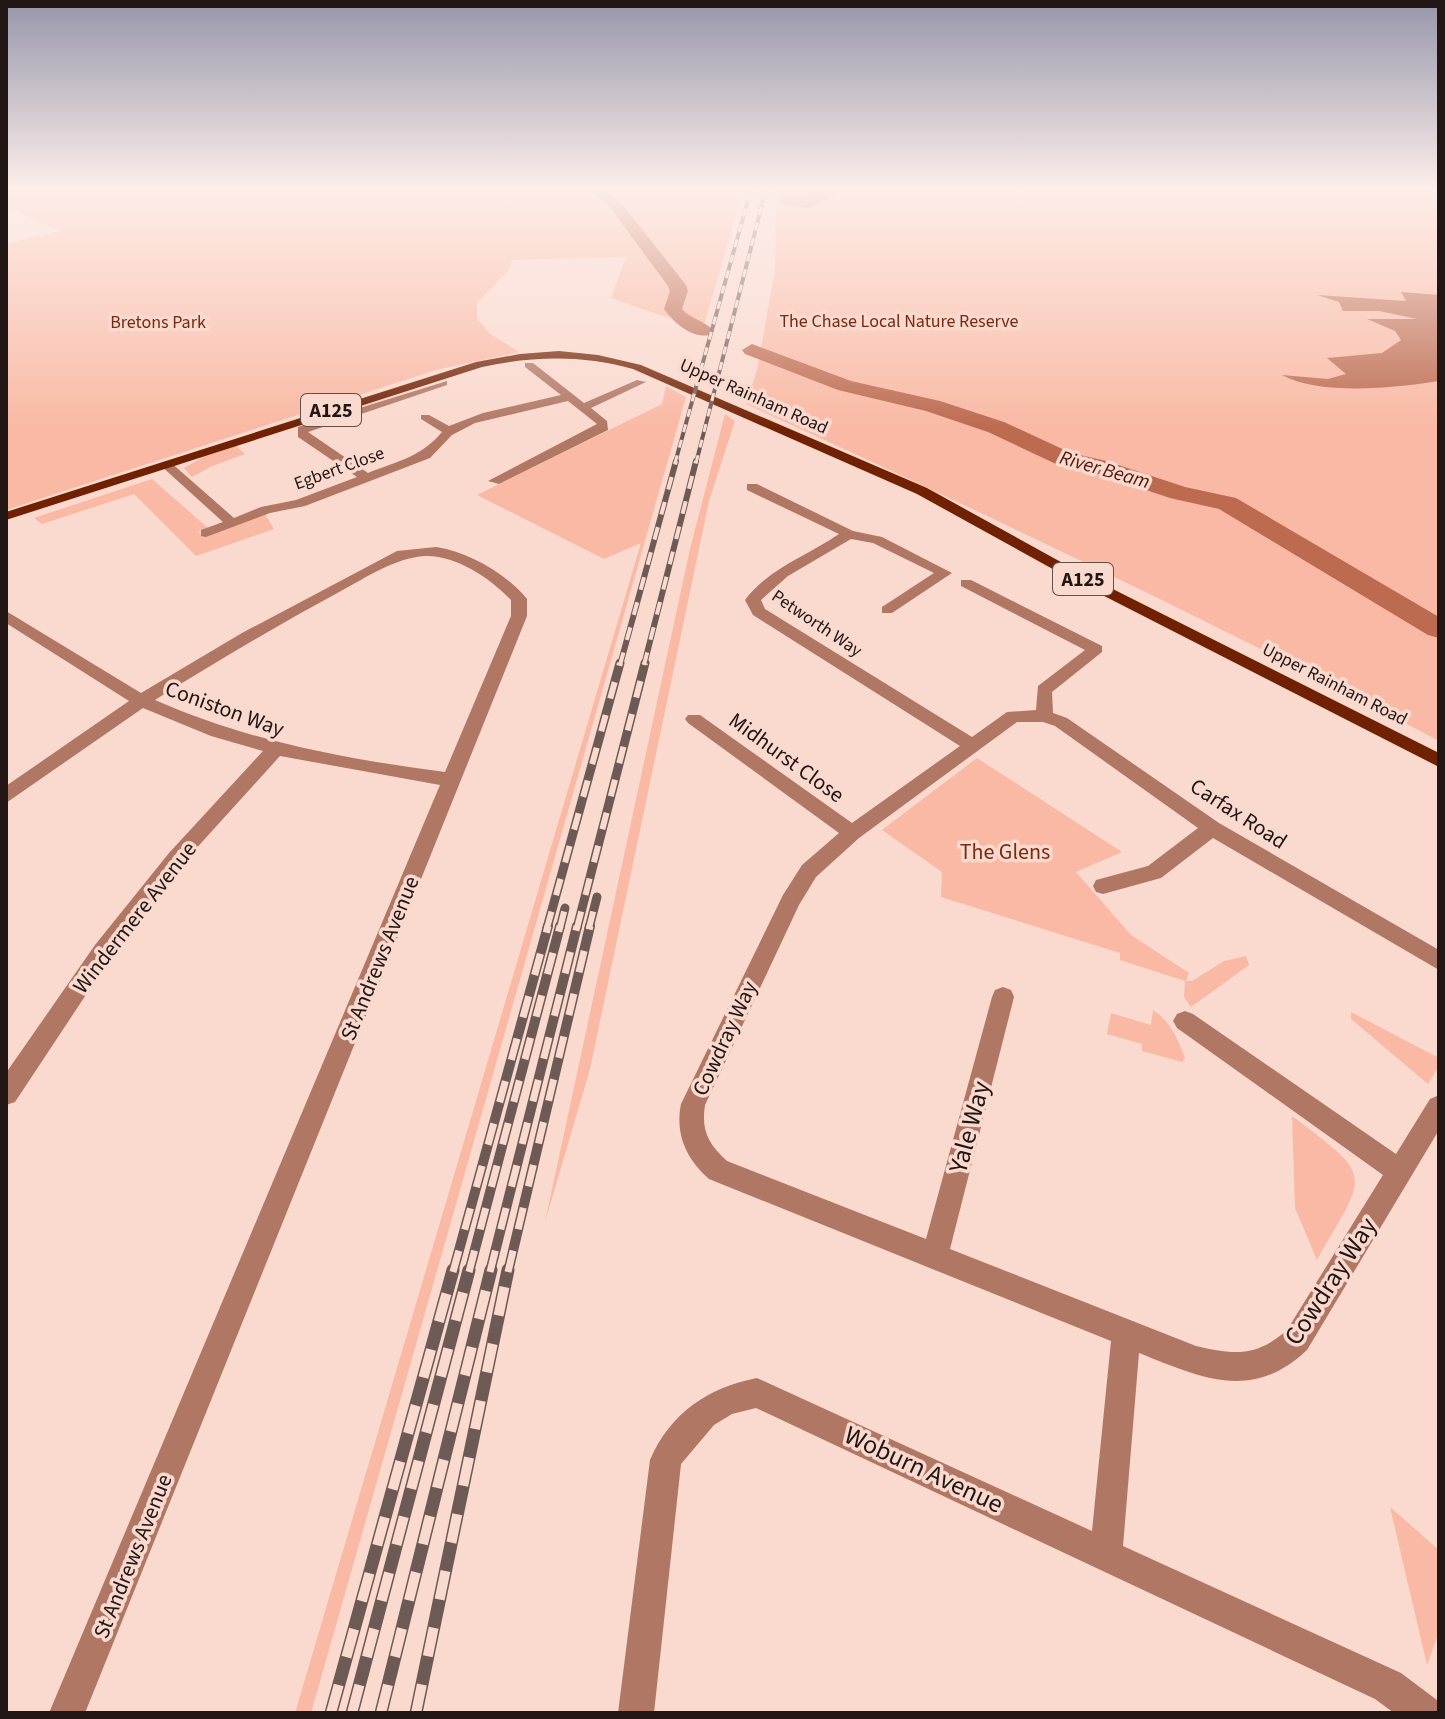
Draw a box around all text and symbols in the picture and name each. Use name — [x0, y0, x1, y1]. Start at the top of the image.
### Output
park label: The Chase Local Nature Reserve — [779, 309, 1019, 334]
park label: Bretons Park — [110, 310, 206, 335]
street label: Upper Rainham Road — [676, 353, 832, 440]
road number: A125 — [301, 394, 361, 426]
street label: Egbert Close — [291, 441, 388, 496]
water label: River Beam — [1056, 444, 1153, 496]
road number: A125 — [1053, 563, 1113, 595]
street label: Petworth Way — [767, 584, 867, 663]
street label: Upper Rainham Road — [1258, 637, 1412, 732]
street label: Coniston Way — [161, 673, 289, 746]
street label: Midhurst Close — [722, 705, 851, 811]
street label: Carfax Road — [1184, 771, 1293, 857]
street label: Windermere Avenue — [65, 835, 204, 1000]
park label: The Glens — [960, 836, 1050, 868]
street label: St Andrews Avenue — [332, 871, 428, 1045]
street label: Cowdray Way — [684, 975, 766, 1101]
street label: Yale Way — [939, 1077, 999, 1178]
street label: Cowdray Way — [1275, 1210, 1386, 1353]
street label: Woburn Avenue — [838, 1416, 1009, 1522]
street label: St Andrews Avenue — [85, 1469, 181, 1643]

